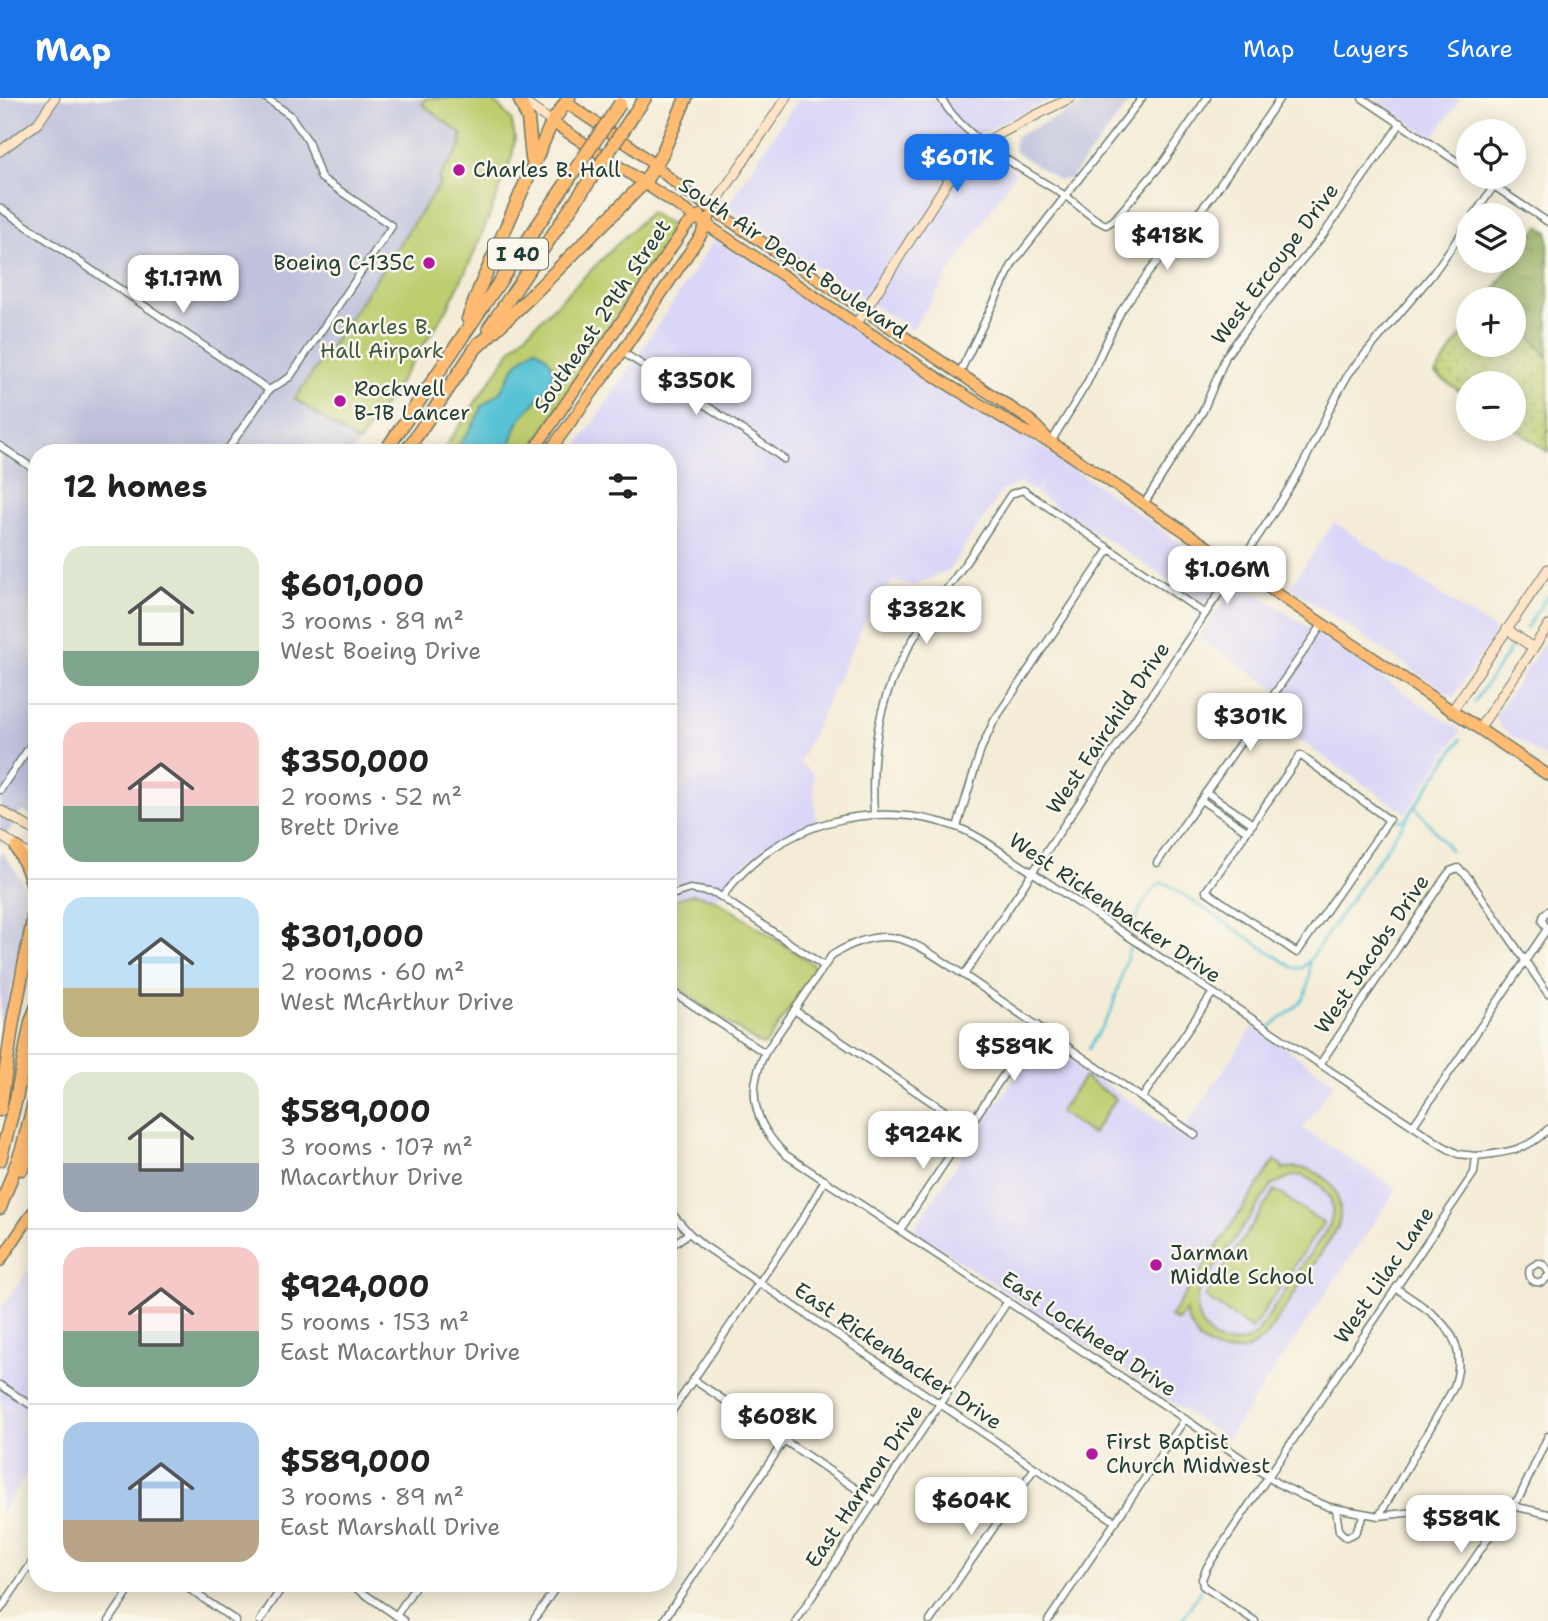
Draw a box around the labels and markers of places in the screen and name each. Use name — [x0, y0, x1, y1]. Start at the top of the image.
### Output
pin: $601K — [908, 134, 1006, 194]
place label: Charles B. Hall — [473, 156, 621, 184]
marker: Charles B. Hall — [451, 162, 467, 178]
pin: $418K — [1118, 212, 1216, 272]
place label: Boeing C-135C — [273, 249, 415, 277]
marker: Boeing C-135C — [421, 255, 437, 271]
pin: $1.17M — [126, 256, 240, 315]
pin: $350K — [647, 358, 745, 417]
place label: Rockwell B-1B Lancer — [354, 375, 470, 427]
marker: Rockwell B-1B Lancer — [332, 393, 348, 409]
pin: $1.06M — [1170, 546, 1284, 606]
pin: $382K — [877, 587, 975, 646]
pin: $301K — [1201, 694, 1299, 753]
pin: $589K — [965, 1024, 1063, 1083]
pin: $924K — [874, 1112, 972, 1171]
place label: Jarman Middle School — [1170, 1239, 1314, 1291]
marker: Jarman Middle School — [1148, 1257, 1164, 1273]
pin: $608K — [728, 1394, 826, 1453]
place label: First Baptist Church Midwest — [1106, 1428, 1270, 1480]
marker: First Baptist Church Midwest — [1084, 1446, 1100, 1462]
pin: $604K — [922, 1478, 1020, 1537]
pin: $589K — [1412, 1496, 1510, 1555]

